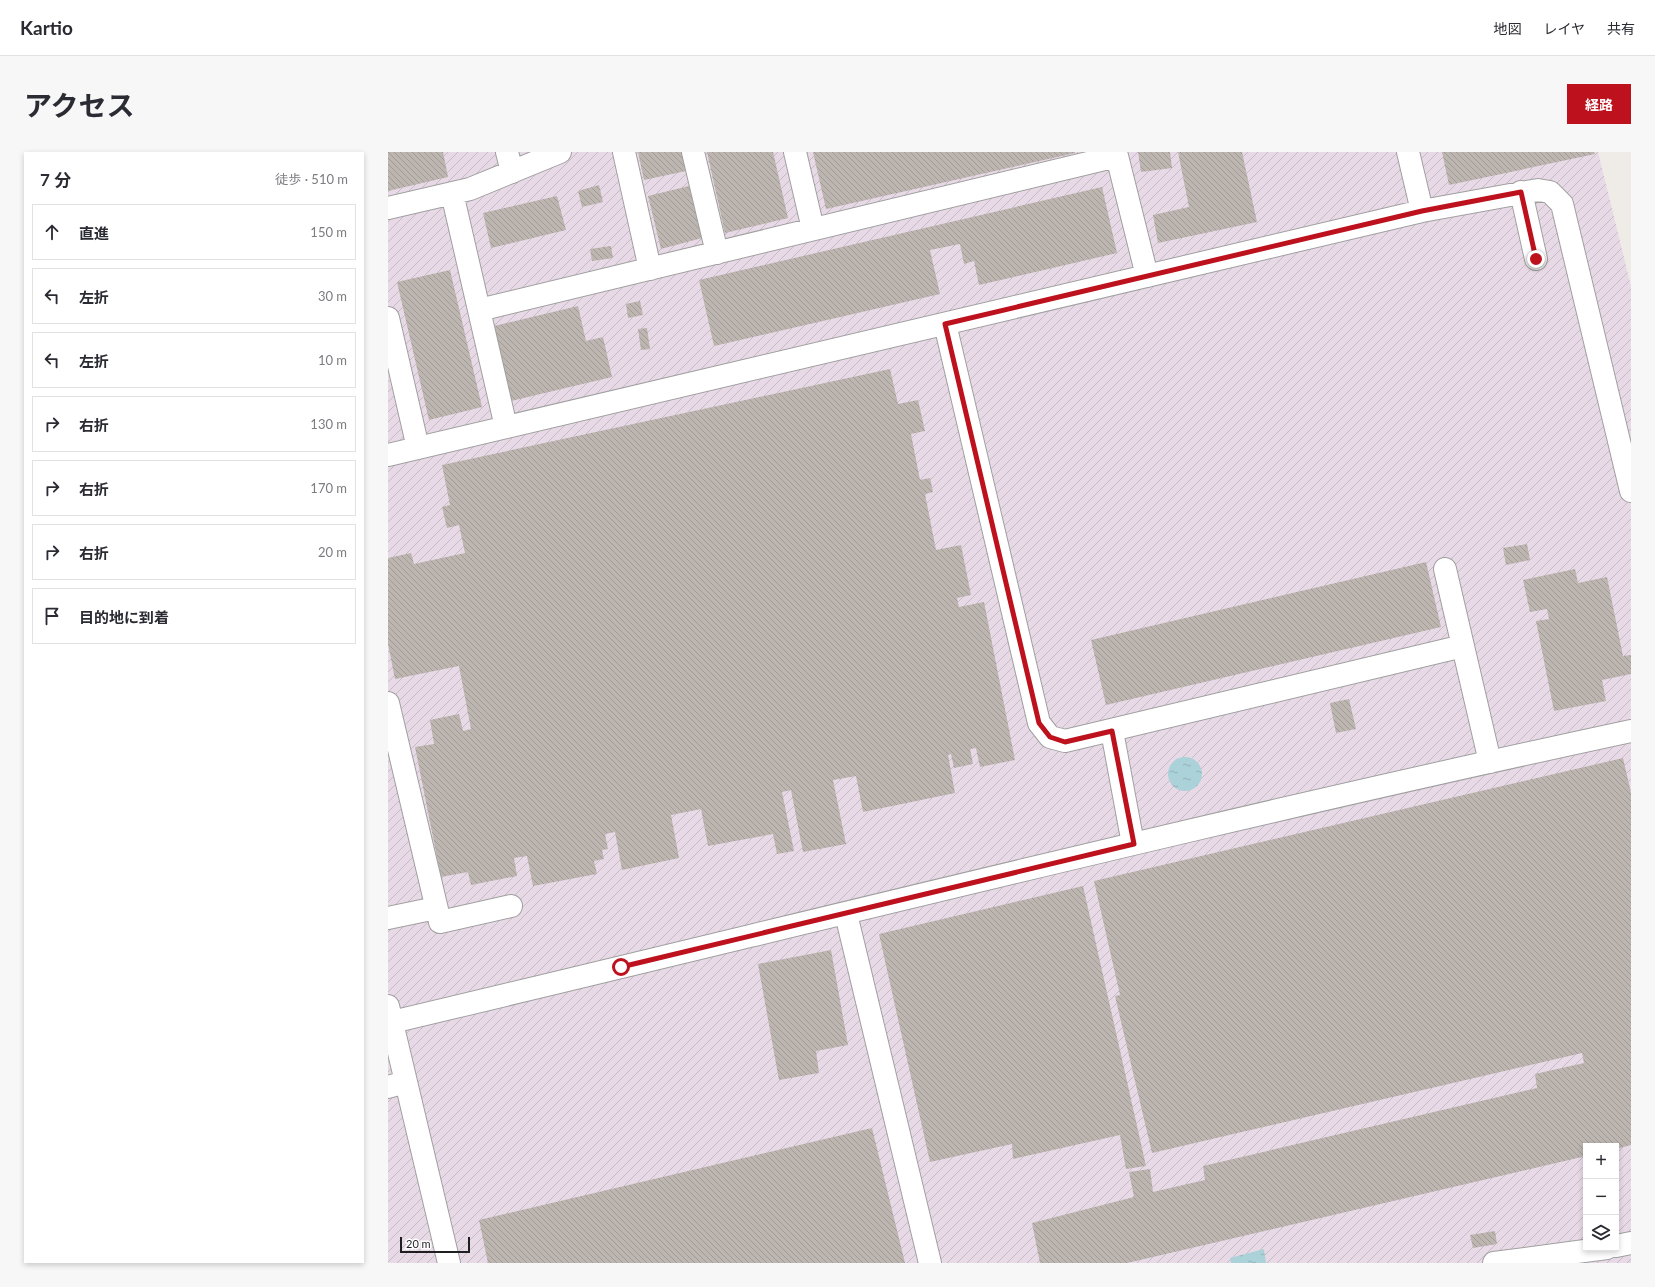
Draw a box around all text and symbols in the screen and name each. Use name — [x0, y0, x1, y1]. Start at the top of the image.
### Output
text: Kartio — [20, 16, 73, 39]
text: 地図 — [1493, 20, 1521, 37]
text: レイヤ — [1543, 20, 1585, 37]
text: 共有 — [1607, 20, 1635, 37]
button: 経路 — [1567, 84, 1631, 124]
text: アクセス — [24, 88, 135, 122]
text: 7 分 — [40, 169, 71, 190]
text: 徒歩 · 510 m — [275, 171, 348, 187]
icon: ahead — [41, 221, 63, 243]
text: 直進 — [79, 224, 109, 242]
text: 150 m — [310, 224, 347, 240]
route end — [1527, 250, 1545, 268]
icon: left — [41, 285, 63, 307]
text: 左折 — [79, 288, 109, 306]
text: 30 m — [318, 288, 347, 304]
icon: left — [41, 349, 63, 371]
text: 左折 — [79, 352, 109, 370]
text: 10 m — [318, 352, 347, 368]
icon: right — [41, 413, 63, 435]
text: 右折 — [79, 416, 109, 434]
text: 130 m — [310, 416, 347, 432]
icon: right — [41, 477, 63, 499]
text: 右折 — [79, 480, 109, 498]
text: 170 m — [310, 480, 347, 496]
icon: right — [41, 541, 63, 563]
text: 右折 — [79, 544, 109, 562]
text: 20 m — [318, 544, 347, 560]
icon: arrive — [41, 605, 63, 627]
text: 目的地に到着 — [79, 608, 169, 626]
route start — [612, 958, 630, 976]
map controls — [1583, 1143, 1619, 1251]
button: + — [1583, 1143, 1619, 1179]
button: − — [1583, 1179, 1619, 1215]
button: layers — [1583, 1215, 1619, 1251]
scale bar — [400, 1235, 470, 1254]
text: 20 m — [406, 1237, 431, 1250]

